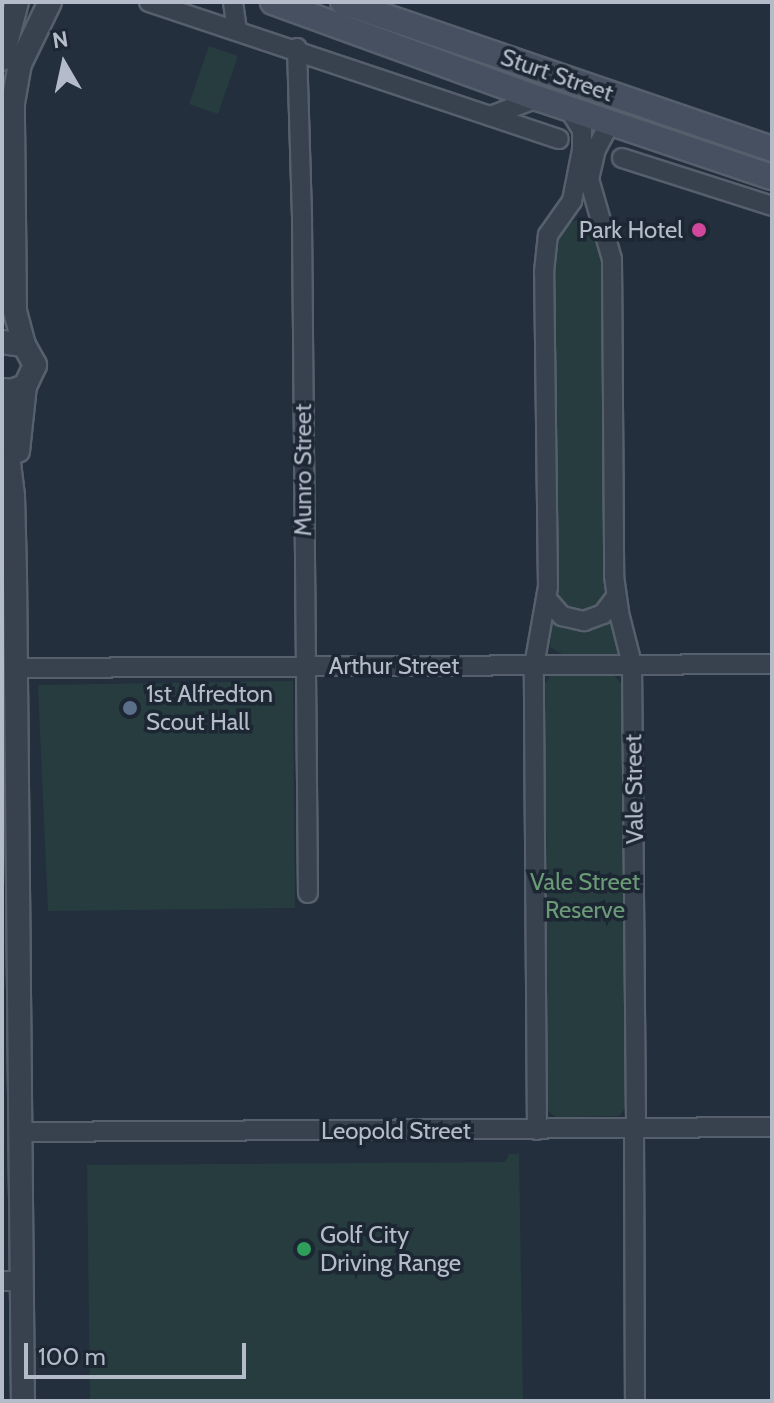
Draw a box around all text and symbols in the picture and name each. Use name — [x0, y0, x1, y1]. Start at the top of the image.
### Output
north arrow — [24, 24, 104, 104]
text: N — [50, 25, 70, 54]
street label: Sturt Street — [497, 42, 617, 108]
place label: Park Hotel — [579, 216, 683, 244]
marker: Park Hotel — [690, 221, 708, 239]
street label: Munro Street — [289, 404, 317, 536]
street label: Arthur Street — [329, 652, 459, 680]
place label: 1st Alfredton Scout Hall — [146, 680, 273, 736]
marker: 1st Alfredton Scout Hall — [121, 699, 139, 717]
street label: Vale Street — [619, 734, 649, 844]
park label: Vale Street Reserve — [530, 868, 640, 924]
street label: Leopold Street — [321, 1117, 471, 1145]
place label: Golf City Driving Range — [320, 1221, 461, 1277]
marker: Golf City Driving Range — [295, 1240, 313, 1258]
scale bar — [28, 1327, 250, 1377]
text: 100 m — [38, 1342, 106, 1371]

